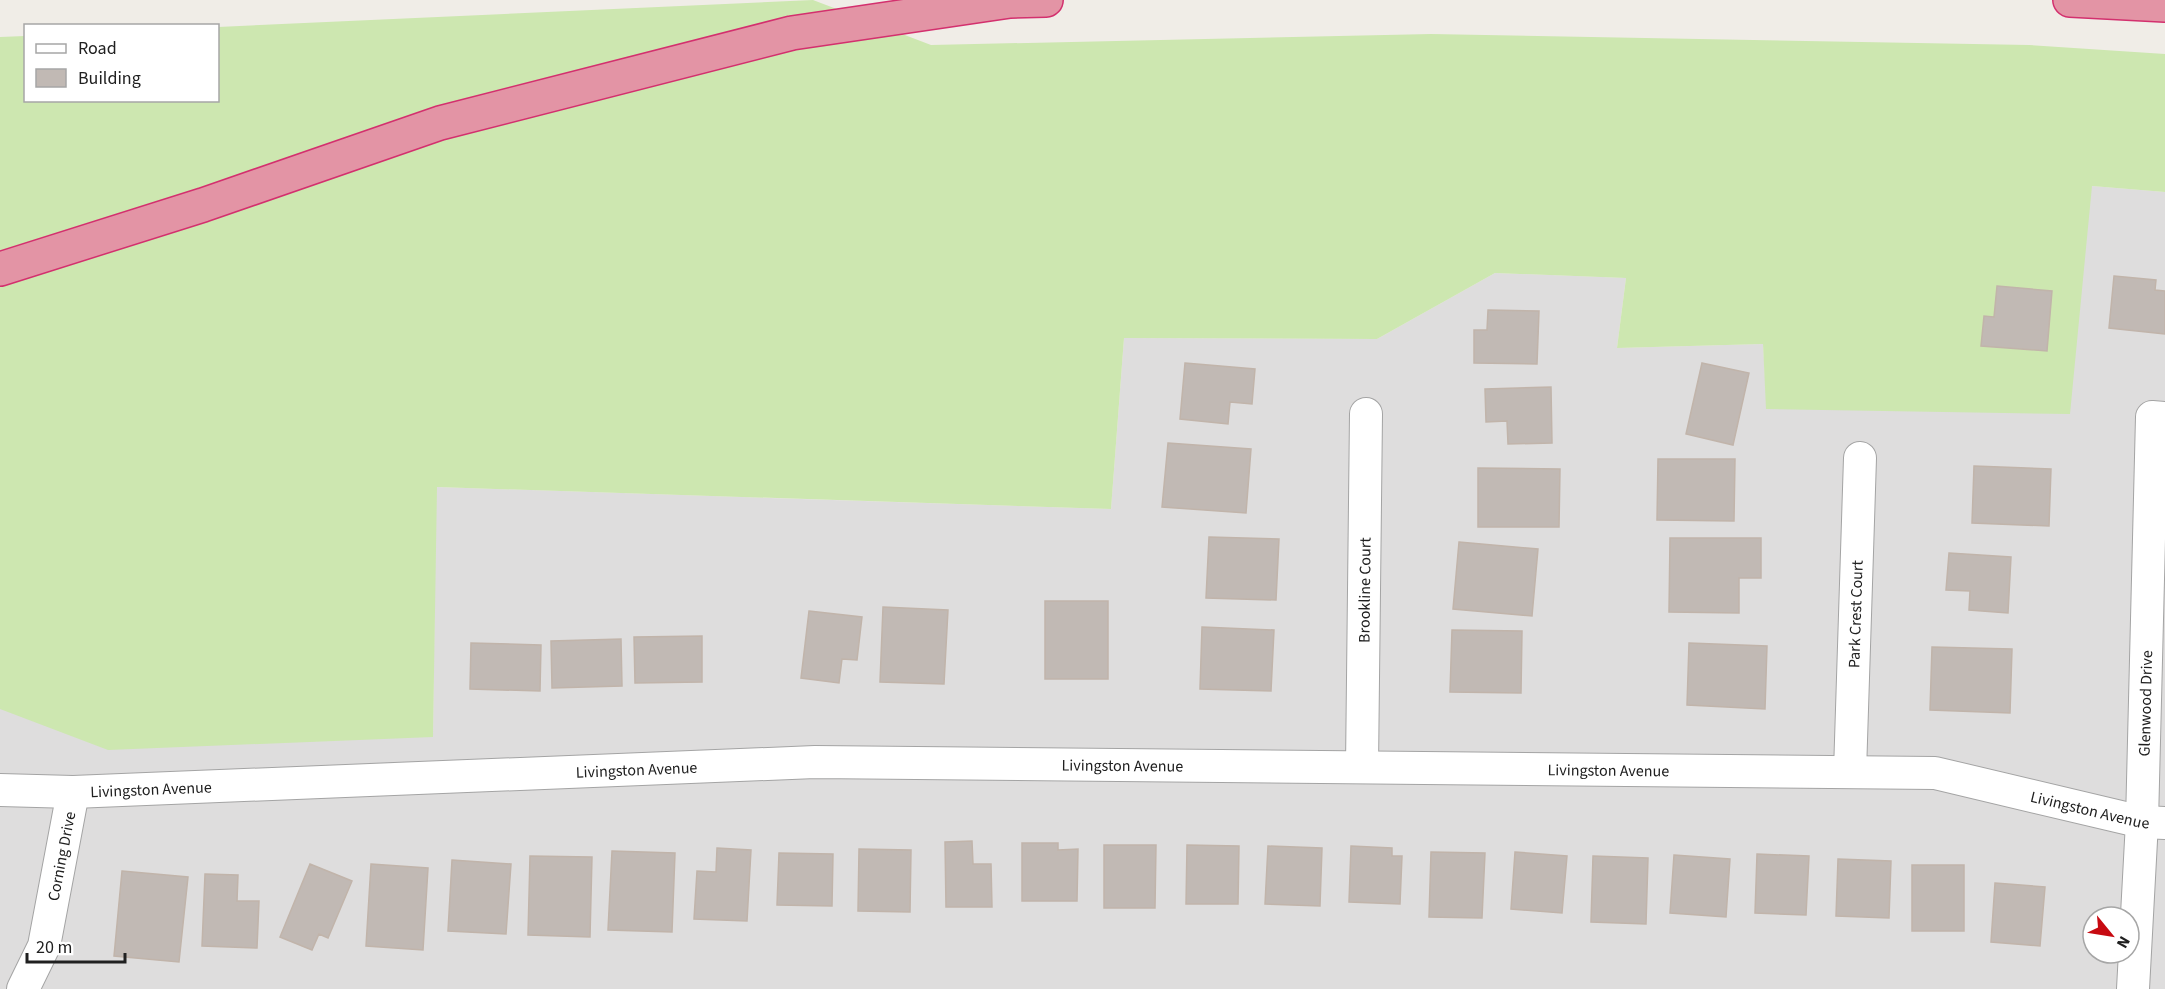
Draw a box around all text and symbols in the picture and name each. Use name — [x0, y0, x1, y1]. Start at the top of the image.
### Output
legend — [24, 24, 219, 102]
text: Road — [78, 36, 117, 61]
text: Building — [78, 66, 141, 91]
street label: Brookline Court — [1353, 537, 1377, 643]
street label: Park Crest Court — [1843, 559, 1869, 669]
street label: Glenwood Drive — [2134, 650, 2158, 757]
street label: Livingston Avenue — [1061, 754, 1183, 778]
street label: Livingston Avenue — [575, 757, 698, 784]
street label: Livingston Avenue — [1547, 759, 1669, 782]
street label: Livingston Avenue — [90, 776, 212, 803]
street label: Livingston Avenue — [2028, 786, 2150, 834]
street label: Corning Drive — [43, 809, 81, 903]
north arrow — [2081, 905, 2141, 965]
scale bar — [27, 926, 124, 964]
text: N — [2111, 932, 2135, 952]
text: 20 m — [36, 935, 72, 960]

